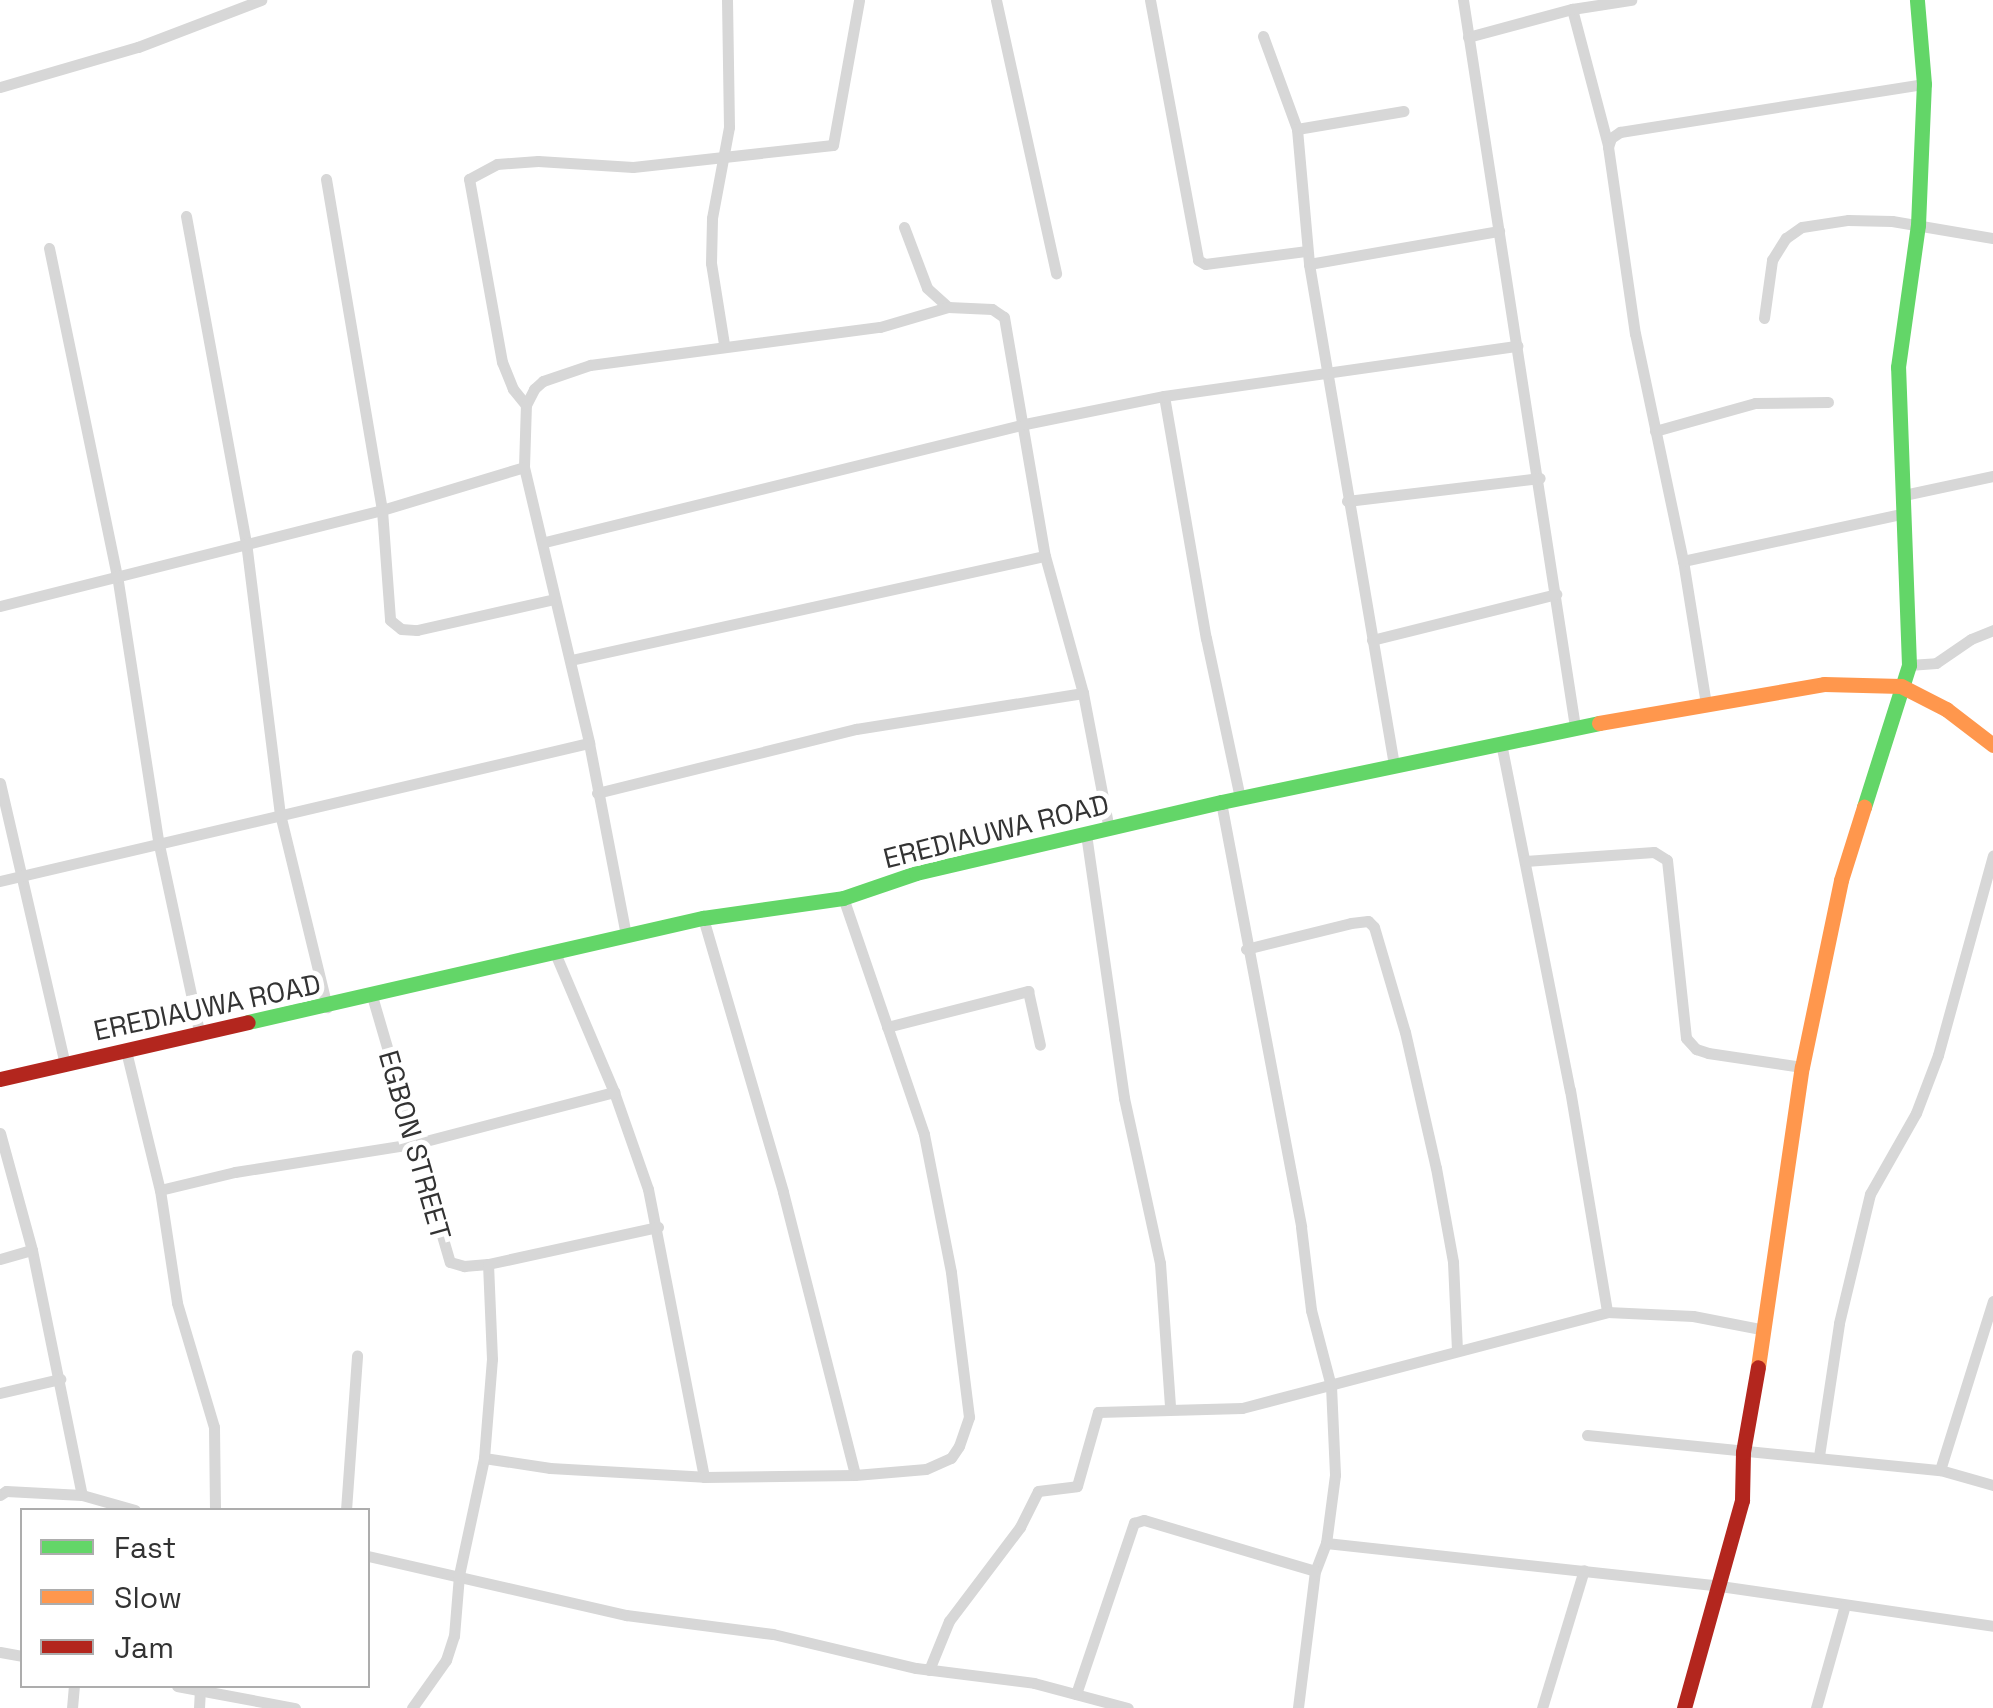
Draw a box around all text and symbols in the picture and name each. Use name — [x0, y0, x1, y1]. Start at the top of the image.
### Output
street label: EREDIAUWA ROAD — [880, 787, 1112, 875]
street label: EREDIAUWA ROAD — [90, 967, 324, 1047]
street label: EGBON STREET — [372, 1046, 458, 1244]
legend — [20, 1508, 370, 1688]
text: Fast — [114, 1528, 176, 1567]
text: Slow — [114, 1578, 182, 1617]
text: Jam — [114, 1628, 174, 1667]

